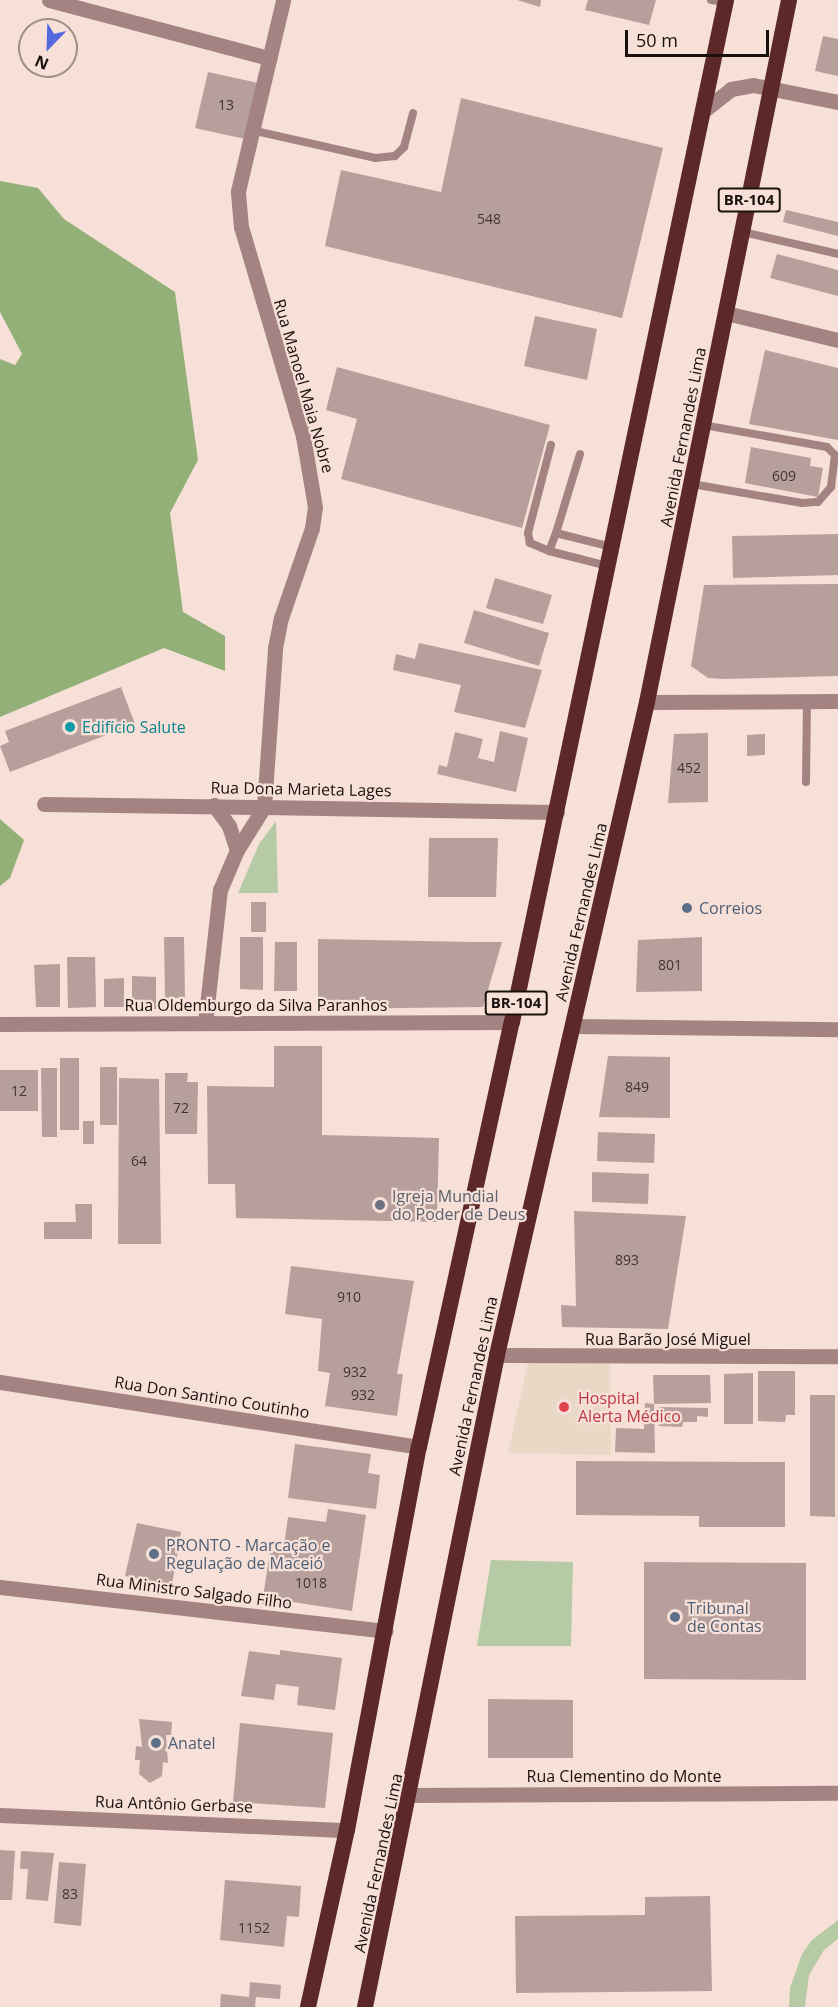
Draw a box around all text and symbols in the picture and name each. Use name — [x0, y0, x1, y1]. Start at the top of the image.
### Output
north arrow — [18, 18, 78, 78]
scale bar — [628, 18, 772, 56]
text: 50 m — [636, 28, 678, 52]
text: N — [31, 50, 52, 75]
house number: 13 — [218, 97, 234, 113]
road number: BR-104 — [718, 188, 780, 212]
house number: 548 — [477, 211, 501, 227]
street label: Rua Manoel Maia Nobre — [270, 297, 338, 475]
street label: Avenida Fernandes Lima — [656, 345, 710, 529]
house number: 609 — [772, 468, 796, 484]
place label: Edifício Salute — [82, 717, 186, 737]
marker: Edifício Salute — [63, 720, 77, 734]
house number: 452 — [677, 760, 701, 776]
street label: Rua Dona Marieta Lages — [210, 778, 392, 800]
street label: Avenida Fernandes Lima — [551, 821, 611, 1003]
place label: Correios — [699, 898, 762, 918]
marker: Correios — [680, 901, 694, 915]
house number: 801 — [658, 957, 682, 973]
road number: BR-104 — [484, 991, 548, 1015]
street label: Rua Oldemburgo da Silva Paranhos — [125, 995, 387, 1015]
house number: 849 — [625, 1079, 649, 1095]
house number: 12 — [11, 1083, 27, 1099]
house number: 72 — [173, 1100, 189, 1116]
house number: 64 — [131, 1153, 147, 1169]
place label: Igreja Mundial do Poder de Deus — [392, 1186, 525, 1224]
marker: Igreja Mundial do Poder de Deus — [373, 1198, 387, 1212]
house number: 893 — [615, 1252, 639, 1268]
house number: 910 — [337, 1289, 361, 1305]
street label: Avenida Fernandes Lima — [445, 1295, 501, 1477]
street label: Rua Barão José Miguel — [585, 1329, 751, 1349]
house number: 932 — [343, 1364, 367, 1380]
street label: Rua Don Santino Coutinho — [113, 1372, 311, 1422]
house number: 932 — [351, 1387, 375, 1403]
place label: Hospital Alerta Médico — [578, 1388, 681, 1426]
marker: Hospital Alerta Médico — [555, 1398, 573, 1416]
place label: PRONTO - Marcação e Regulação de Maceió — [166, 1535, 330, 1573]
marker: PRONTO - Marcação e Regulação de Maceió — [147, 1547, 161, 1561]
street label: Rua Ministro Salgado Filho — [95, 1569, 293, 1613]
house number: 1018 — [295, 1575, 327, 1591]
place label: Tribunal de Contas — [687, 1598, 762, 1636]
marker: Tribunal de Contas — [668, 1610, 682, 1624]
place label: Anatel — [168, 1733, 216, 1753]
marker: Anatel — [149, 1736, 163, 1750]
street label: Rua Clementino do Monte — [527, 1766, 721, 1786]
street label: Avenida Fernandes Lima — [350, 1772, 406, 1954]
street label: Rua Antônio Gerbase — [95, 1792, 253, 1816]
house number: 83 — [62, 1886, 78, 1902]
house number: 1152 — [238, 1920, 270, 1936]

